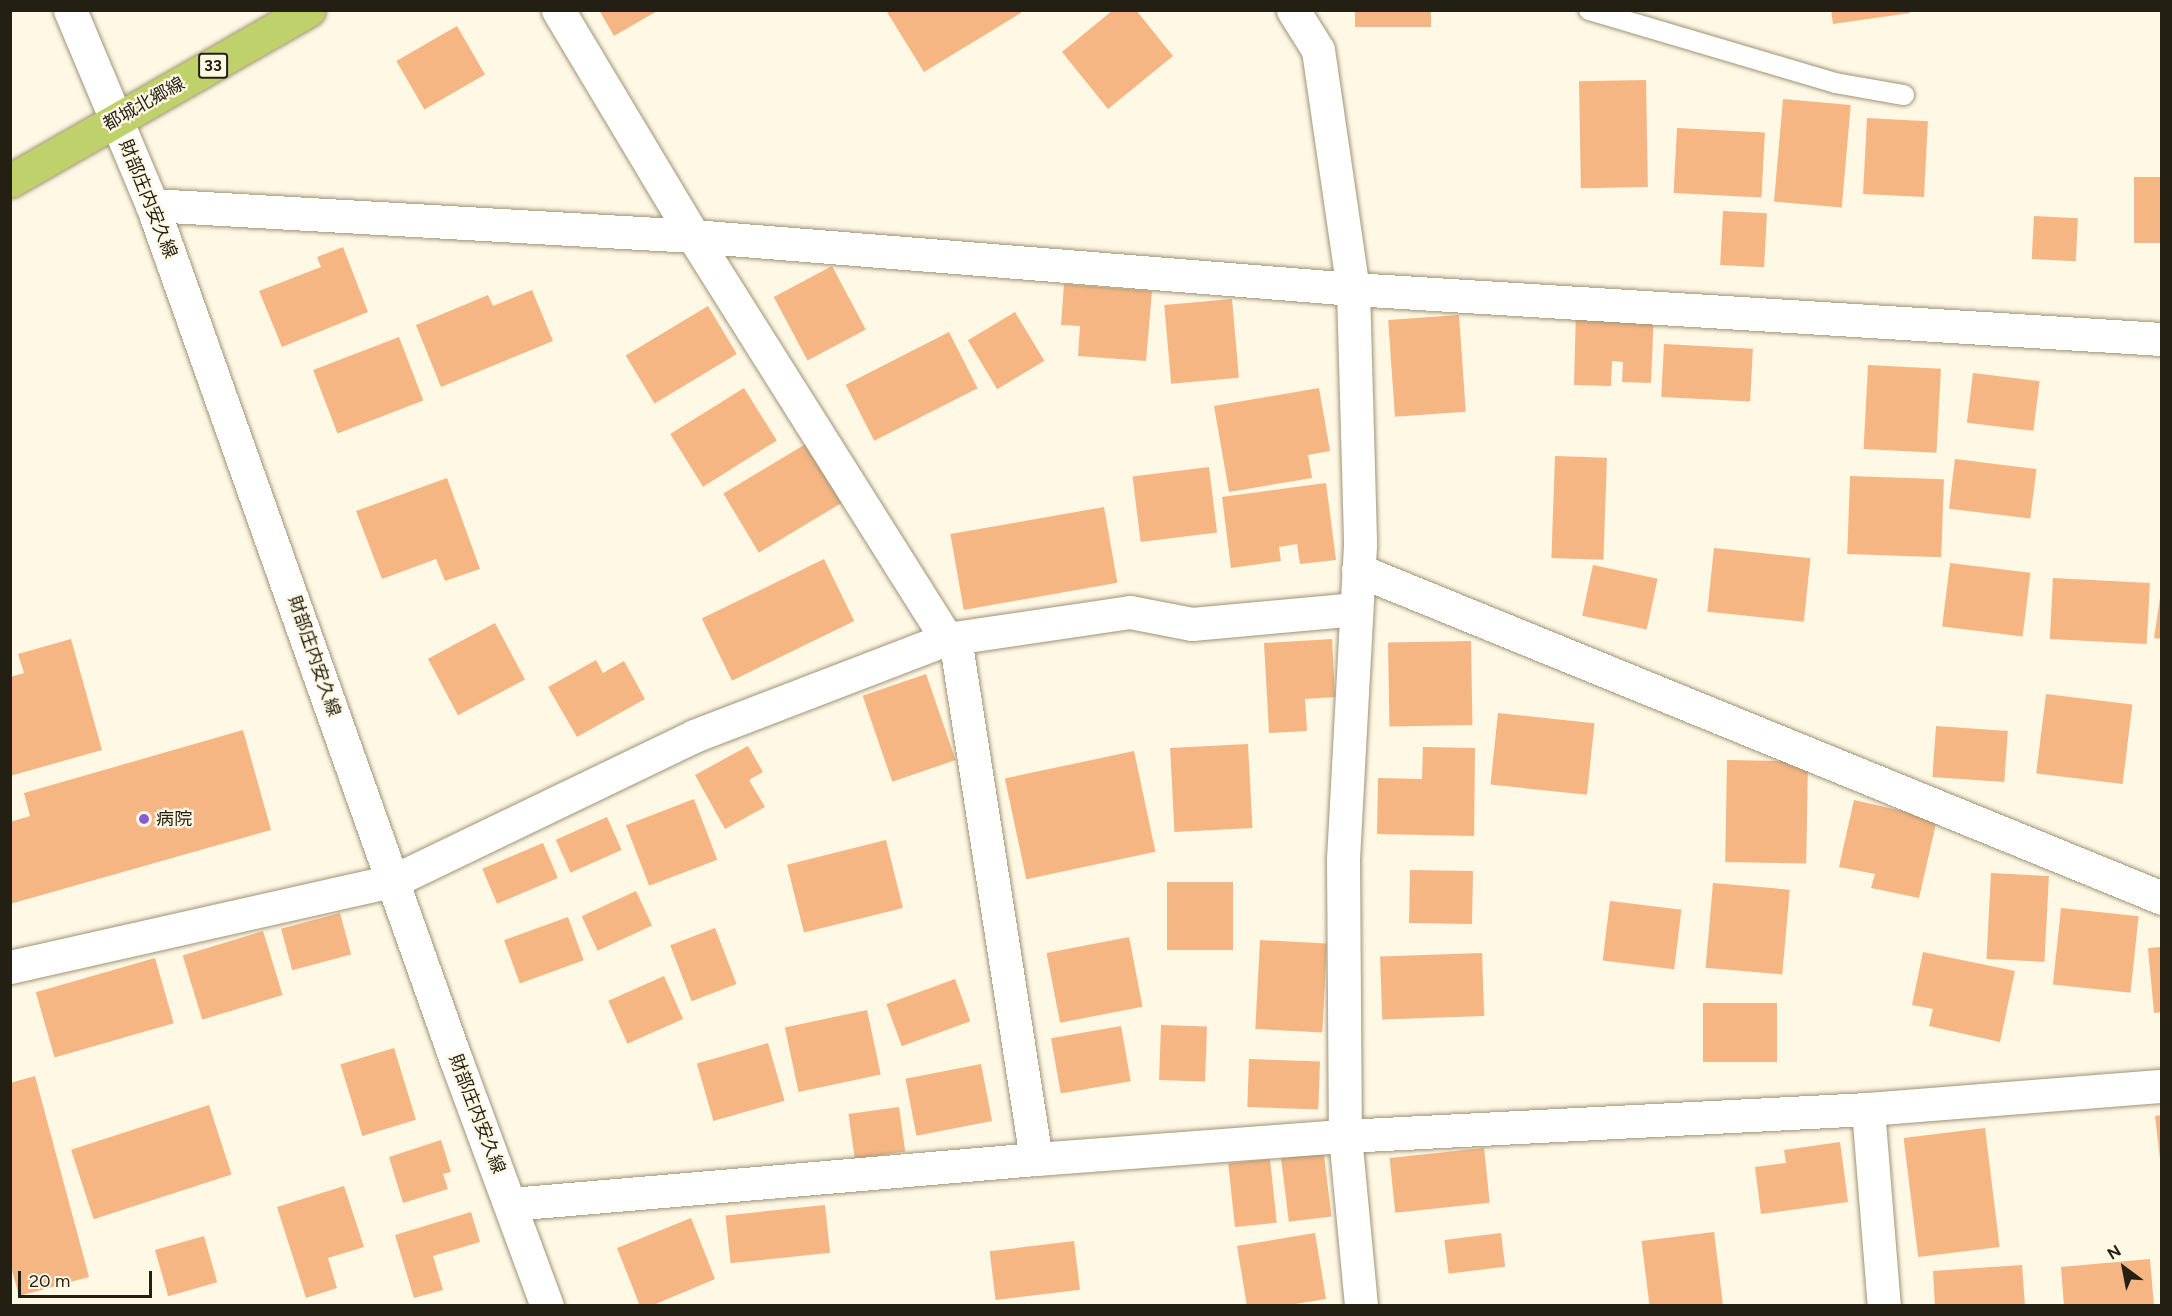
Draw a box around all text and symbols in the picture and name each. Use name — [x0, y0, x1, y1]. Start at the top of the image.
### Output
road number: 33 — [198, 53, 228, 79]
street label: 都城北郷線 — [99, 73, 189, 135]
street label: 財部庄内安久線 — [114, 137, 182, 261]
street label: 財部庄内安久線 — [283, 593, 345, 719]
place label: 病院 — [156, 808, 192, 830]
marker: 病院 — [137, 812, 151, 826]
street label: 財部庄内安久線 — [444, 1051, 510, 1177]
north arrow — [2094, 1238, 2154, 1298]
text: N — [2104, 1241, 2124, 1264]
scale bar — [21, 1259, 154, 1297]
text: 20 m — [29, 1270, 70, 1292]

